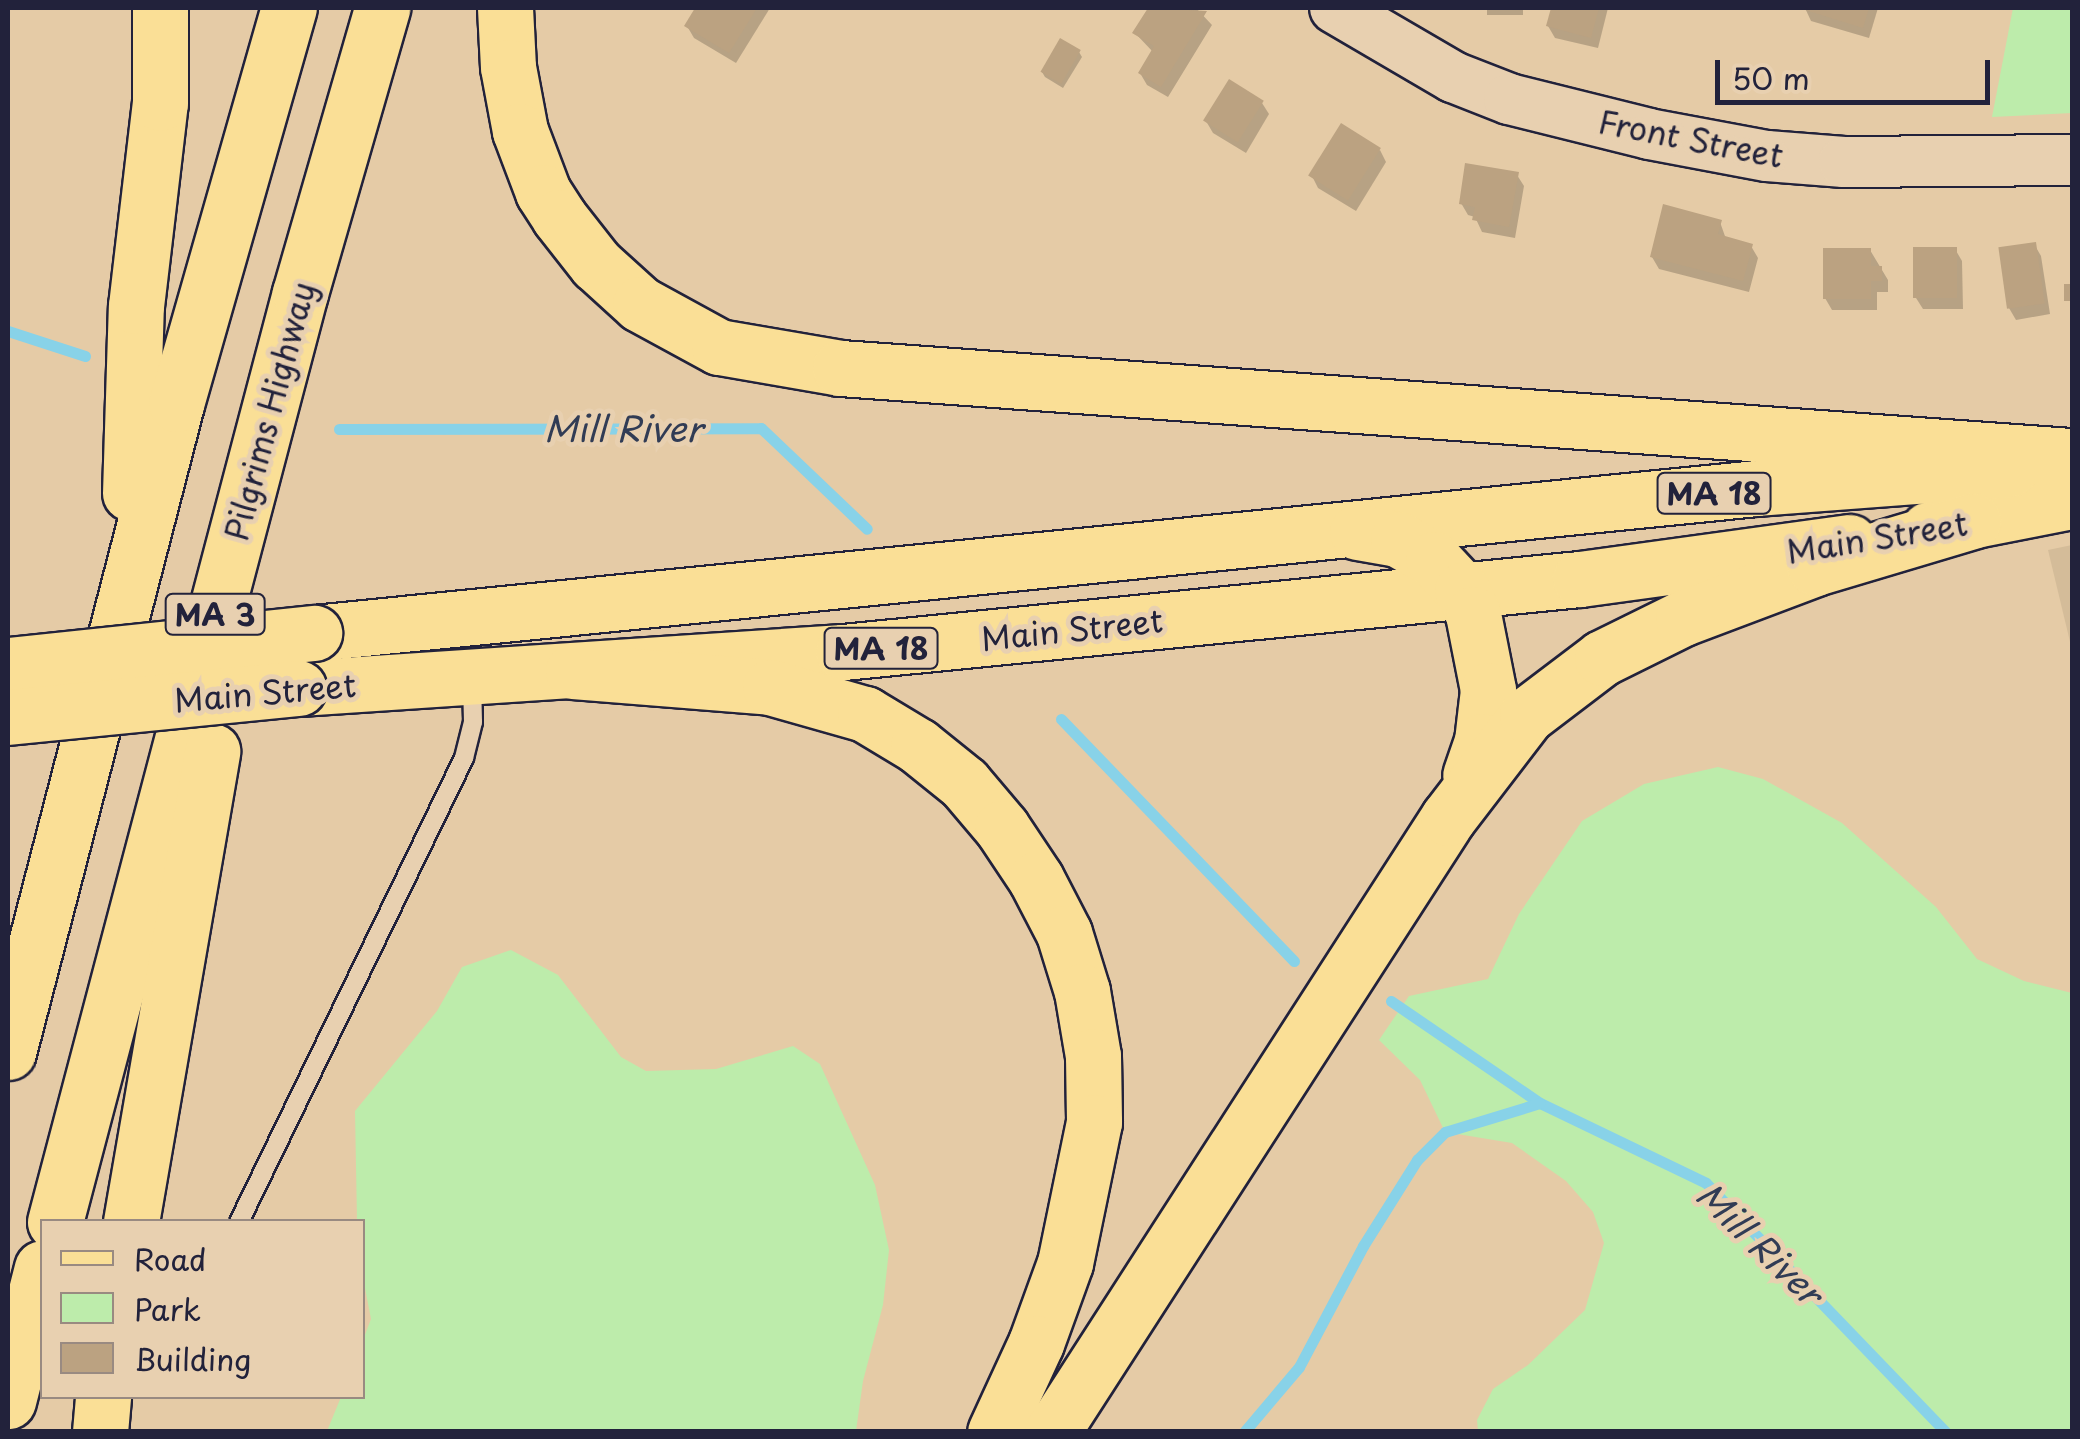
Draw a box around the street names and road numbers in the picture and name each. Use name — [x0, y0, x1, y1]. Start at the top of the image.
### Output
street label: Front Street — [1595, 101, 1787, 175]
street label: Pilgrims Highway — [216, 277, 322, 545]
road number: MA 18 — [1656, 468, 1772, 518]
street label: Main Street — [1783, 504, 1971, 570]
road number: MA 3 — [162, 589, 268, 639]
street label: Main Street — [979, 600, 1165, 658]
road number: MA 18 — [824, 623, 938, 673]
street label: Main Street — [172, 665, 358, 719]

